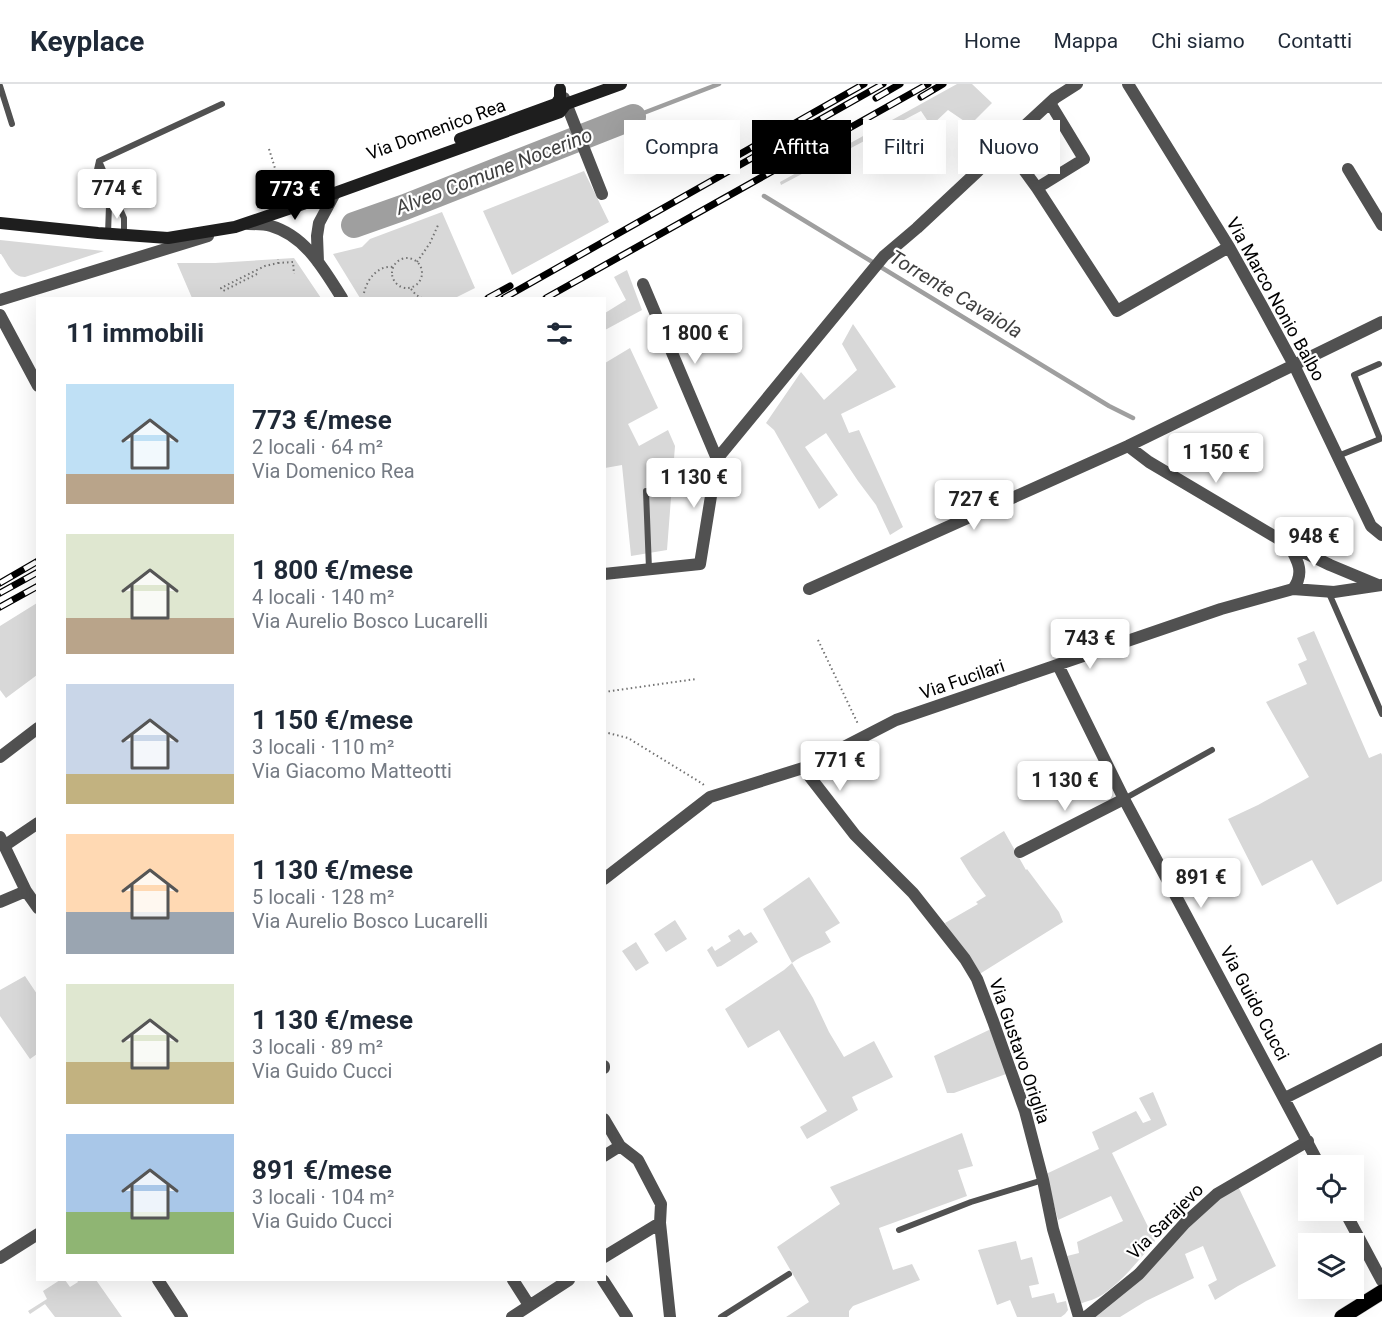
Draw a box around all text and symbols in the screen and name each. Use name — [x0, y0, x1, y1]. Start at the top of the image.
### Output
text: Keyplace — [30, 25, 144, 58]
text: Home — [964, 29, 1021, 53]
text: Mappa — [1054, 29, 1118, 53]
text: Chi siamo — [1151, 29, 1245, 53]
text: Contatti — [1278, 29, 1352, 53]
street label: Via Domenico Rea — [364, 94, 508, 164]
chip: Compra — [624, 120, 740, 174]
chip: Affitta — [752, 120, 851, 174]
chip: Filtri — [863, 120, 946, 174]
chip: Nuovo — [958, 120, 1060, 174]
water label: Alveo Comune Nocerino — [391, 122, 596, 220]
pin: 774 € — [75, 169, 159, 220]
pin: 773 € — [253, 170, 337, 221]
text: 774 € — [92, 176, 142, 200]
text: 773 € — [270, 177, 320, 201]
street label: Via Marco Nonio Balbo — [1222, 214, 1330, 384]
water label: Torrente Cavaiola — [885, 245, 1027, 343]
pin: 1 800 € — [640, 314, 750, 365]
icon: filters — [543, 317, 576, 350]
text: 11 immobili — [66, 318, 204, 348]
text: 1 800 € — [661, 321, 729, 345]
text: 773 €/mese — [252, 405, 392, 435]
icon: home — [114, 408, 186, 480]
pin: 1 150 € — [1161, 433, 1271, 484]
text: 2 locali · 64 m² — [252, 435, 383, 459]
text: 1 150 € — [1182, 440, 1250, 464]
pin: 1 130 € — [639, 458, 749, 509]
text: Via Domenico Rea — [252, 459, 415, 483]
text: 1 130 € — [660, 465, 728, 489]
pin: 727 € — [932, 480, 1016, 531]
text: 727 € — [949, 487, 999, 511]
pin: 948 € — [1272, 517, 1356, 568]
text: 948 € — [1289, 524, 1339, 548]
text: 1 800 €/mese — [252, 555, 413, 585]
icon: home — [114, 558, 186, 630]
text: 4 locali · 140 m² — [252, 585, 394, 609]
text: Via Aurelio Bosco Lucarelli — [252, 609, 488, 633]
pin: 743 € — [1048, 619, 1132, 670]
text: 743 € — [1065, 626, 1115, 650]
street label: Via Fucilari — [917, 655, 1007, 703]
text: 1 150 €/mese — [252, 705, 413, 735]
icon: home — [114, 708, 186, 780]
text: 3 locali · 110 m² — [252, 735, 394, 759]
pin: 771 € — [798, 741, 882, 792]
text: 771 € — [815, 748, 865, 772]
text: Via Giacomo Matteotti — [252, 759, 452, 783]
pin: 1 130 € — [1010, 761, 1120, 812]
text: 1 130 € — [1031, 768, 1099, 792]
text: 1 130 €/mese — [252, 855, 413, 885]
icon: home — [114, 858, 186, 930]
pin: 891 € — [1159, 858, 1243, 909]
text: 891 € — [1176, 865, 1226, 889]
text: 5 locali · 128 m² — [252, 885, 394, 909]
text: Via Aurelio Bosco Lucarelli — [252, 909, 488, 933]
street label: Via Guido Cucci — [1216, 942, 1294, 1064]
street label: Via Gustavo Origlia — [985, 976, 1055, 1126]
text: 1 130 €/mese — [252, 1005, 413, 1035]
icon: home — [114, 1008, 186, 1080]
text: 3 locali · 89 m² — [252, 1035, 383, 1059]
text: Via Guido Cucci — [252, 1059, 392, 1083]
text: 891 €/mese — [252, 1155, 392, 1185]
map controls — [1298, 1155, 1364, 1299]
button: locate — [1298, 1155, 1364, 1221]
icon: home — [114, 1158, 186, 1230]
street label: Via Sarajevo — [1123, 1179, 1207, 1263]
text: 3 locali · 104 m² — [252, 1185, 394, 1209]
text: Via Guido Cucci — [252, 1209, 392, 1233]
button: layers — [1298, 1233, 1364, 1299]

